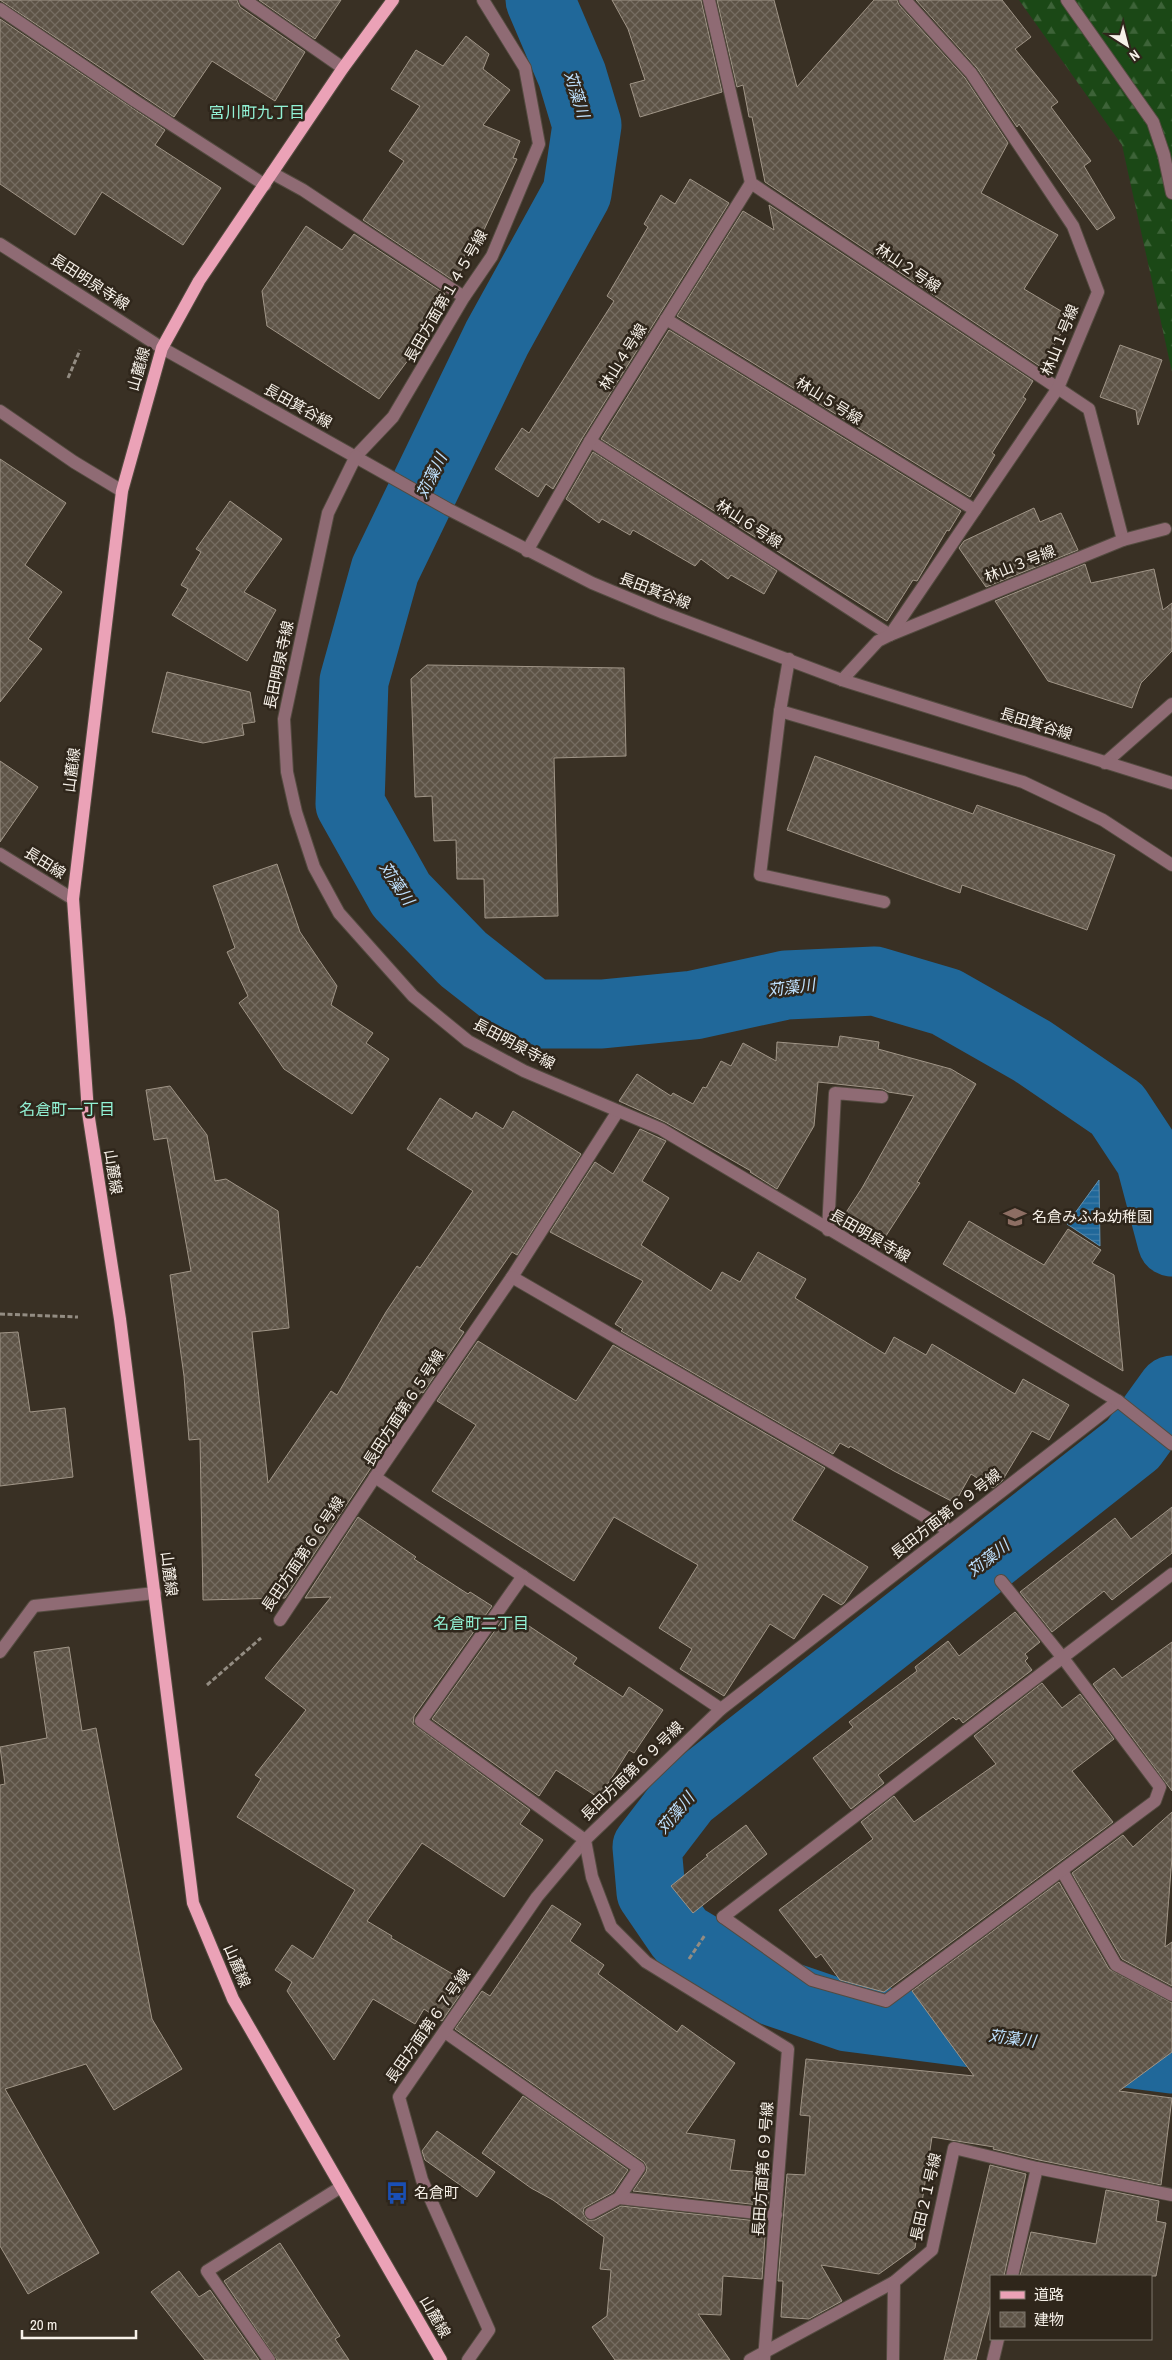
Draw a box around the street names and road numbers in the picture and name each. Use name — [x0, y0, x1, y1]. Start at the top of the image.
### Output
street label: 長田方面第１４５号線 — [399, 226, 492, 366]
street label: 林山２号線 — [871, 238, 945, 297]
street label: 長田明泉寺線 — [47, 248, 134, 315]
street label: 林山１号線 — [1036, 301, 1083, 379]
street label: 林山４号線 — [594, 319, 651, 394]
street label: 山麓線 — [122, 344, 155, 393]
street label: 林山５号線 — [792, 372, 867, 429]
street label: 長田箕谷線 — [260, 378, 336, 433]
street label: 林山６号線 — [712, 494, 786, 553]
street label: 林山３号線 — [981, 540, 1059, 587]
street label: 長田箕谷線 — [616, 567, 694, 614]
street label: 長田明泉寺線 — [259, 619, 298, 711]
street label: 長田箕谷線 — [997, 703, 1075, 745]
street label: 山麓線 — [58, 746, 85, 794]
street label: 長田線 — [21, 842, 70, 883]
street label: 長田明泉寺線 — [470, 1013, 559, 1074]
street label: 山麓線 — [100, 1148, 127, 1196]
street label: 長田明泉寺線 — [826, 1204, 914, 1267]
street label: 長田方面第６５号線 — [358, 1345, 449, 1470]
street label: 長田方面第６９号線 — [886, 1464, 1005, 1563]
street label: 長田方面第６６号線 — [256, 1492, 349, 1616]
street label: 山麓線 — [156, 1550, 183, 1598]
street label: 長田方面第６９号線 — [576, 1716, 688, 1825]
street label: 山麓線 — [219, 1941, 256, 1991]
street label: 長田方面第６７号線 — [380, 1964, 475, 2087]
street label: 長田方面第６９号線 — [747, 2101, 778, 2237]
street label: 長田２１号線 — [905, 2151, 946, 2243]
street label: 山麓線 — [415, 2292, 456, 2341]

